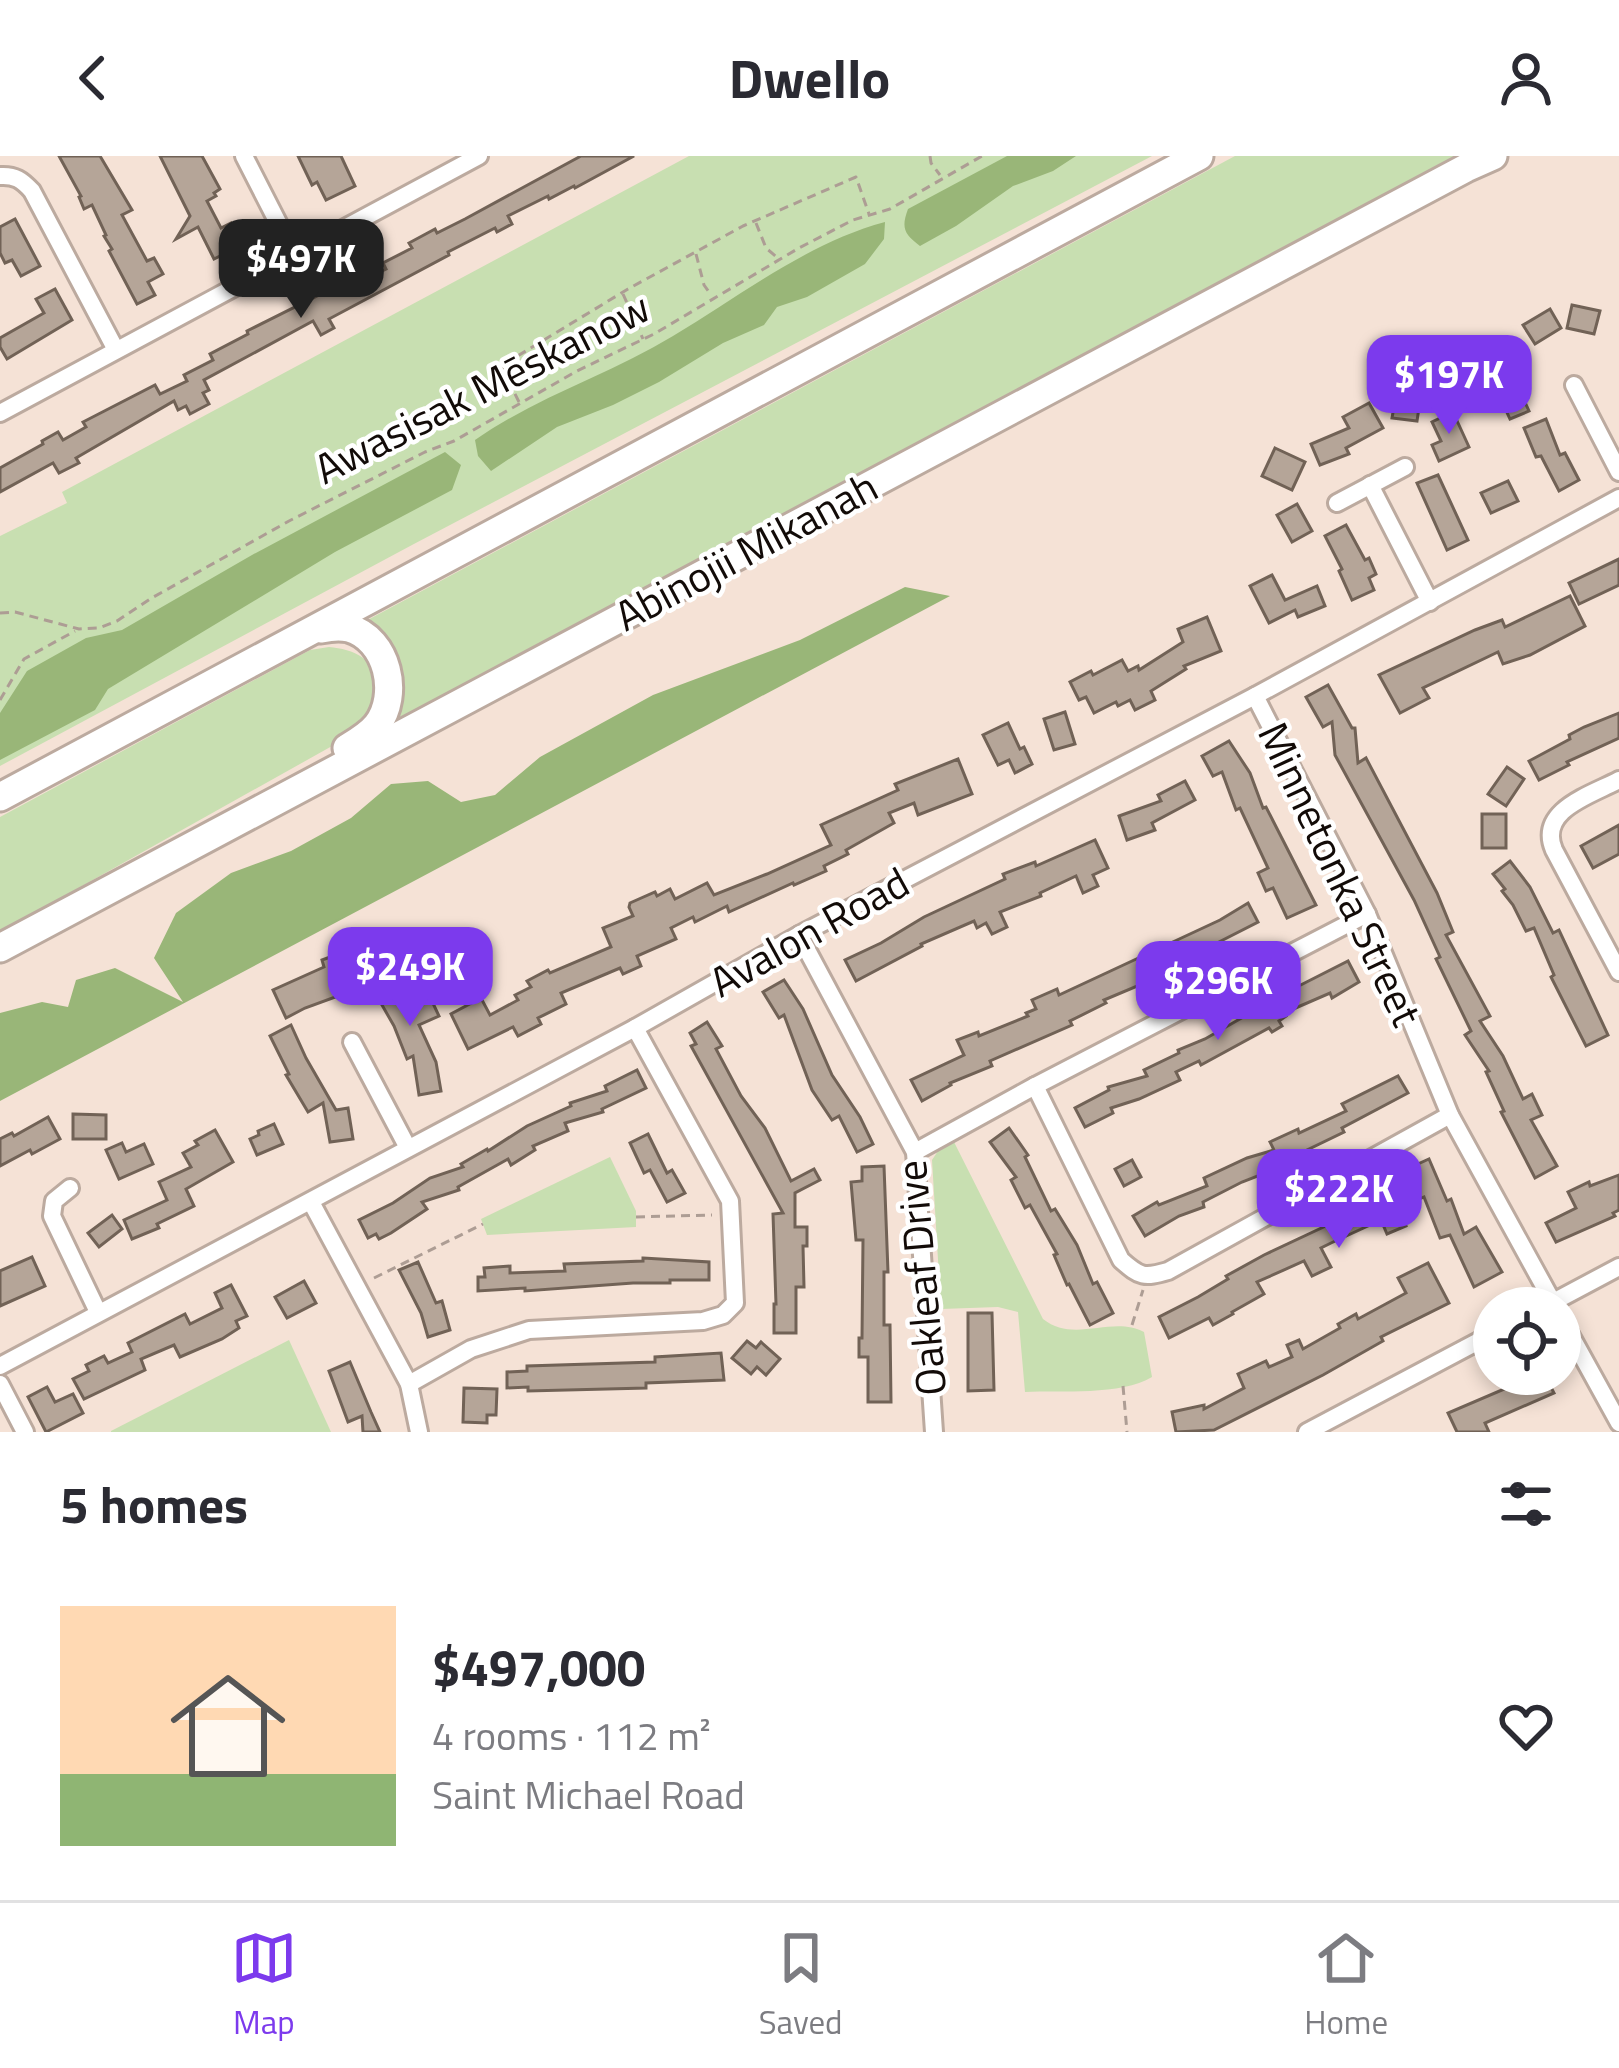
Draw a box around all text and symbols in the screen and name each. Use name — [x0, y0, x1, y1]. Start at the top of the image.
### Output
text: Dwello — [729, 37, 890, 119]
icon: back — [60, 45, 126, 111]
icon: person — [1493, 45, 1559, 111]
pin: $497K — [217, 219, 385, 321]
text: $497K — [246, 228, 356, 287]
street label: Awasisak Mēskanow — [303, 275, 661, 499]
pin: $197K — [1365, 335, 1533, 437]
text: $197K — [1394, 344, 1504, 403]
street label: Abinojii Mikanah — [603, 454, 888, 646]
street label: Minnetonka Street — [1242, 711, 1439, 1036]
street label: Avalon Road — [697, 850, 920, 1012]
pin: $249K — [326, 927, 494, 1029]
text: $249K — [355, 936, 465, 995]
pin: $296K — [1134, 941, 1302, 1043]
text: $296K — [1163, 950, 1273, 1009]
pin: $222K — [1255, 1149, 1423, 1251]
street label: Oakleaf Drive — [878, 1158, 962, 1398]
text: $222K — [1284, 1158, 1394, 1217]
map controls — [1473, 1287, 1581, 1395]
button: locate — [1473, 1287, 1581, 1395]
text: 5 homes — [60, 1465, 248, 1543]
icon: filters — [1493, 1471, 1559, 1537]
text: $497,000 — [432, 1628, 645, 1706]
icon: home — [156, 1654, 300, 1798]
icon: heart — [1493, 1693, 1559, 1759]
text: 4 rooms · 112 m² — [432, 1706, 711, 1765]
text: Saint Michael Road — [432, 1765, 745, 1824]
tab: Map — [231, 1925, 297, 2047]
tab: Saved — [759, 1925, 843, 2047]
tab: Home — [1304, 1925, 1388, 2047]

